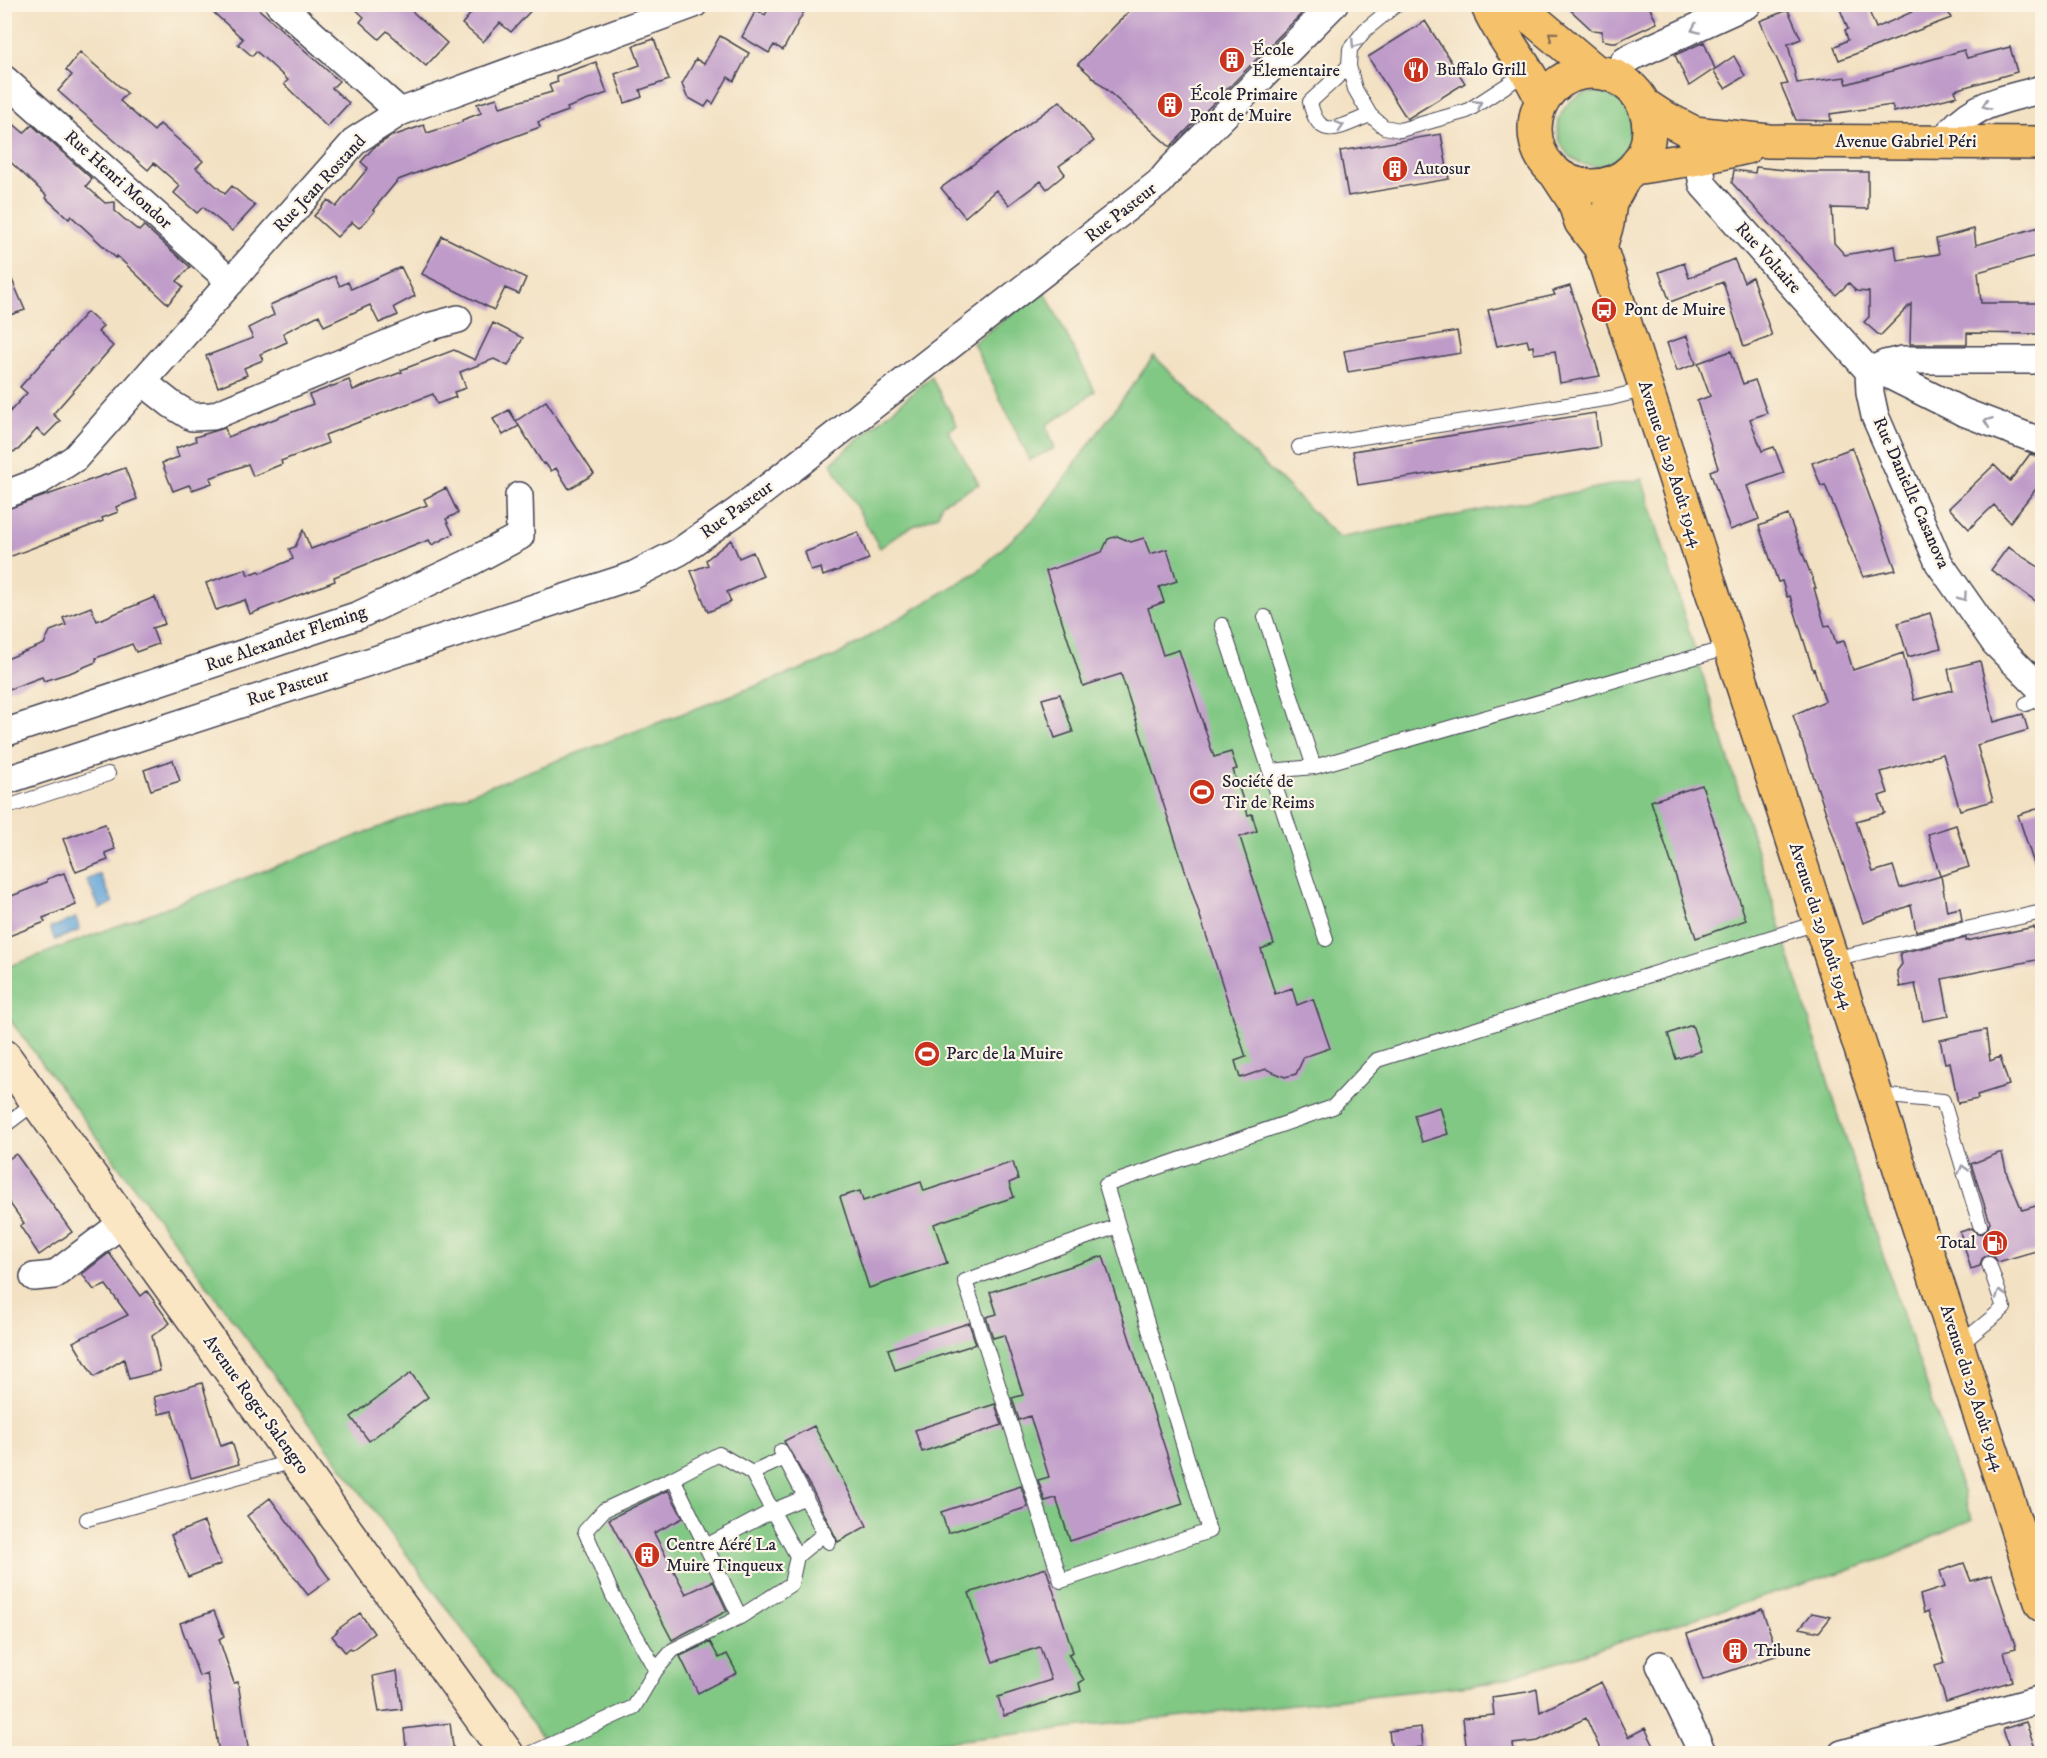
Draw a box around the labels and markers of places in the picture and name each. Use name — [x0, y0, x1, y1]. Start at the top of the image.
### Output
place label: École Élementaire — [1252, 39, 1340, 82]
building icon: École Élementaire — [1217, 45, 1247, 75]
restaurant icon: Buffalo Grill — [1401, 55, 1431, 85]
place label: Buffalo Grill — [1436, 59, 1527, 81]
place label: École Primaire Pont de Muire — [1190, 84, 1298, 127]
building icon: École Primaire Pont de Muire — [1155, 90, 1185, 120]
building icon: Autosur — [1380, 154, 1410, 184]
place label: Autosur — [1414, 158, 1470, 180]
bus stop icon: Pont de Muire — [1589, 295, 1619, 325]
place label: Pont de Muire — [1624, 299, 1726, 321]
place label: Société de Tir de Reims — [1222, 771, 1315, 814]
sports icon: Société de Tir de Reims — [1187, 777, 1217, 807]
sports icon: Parc de la Muire — [912, 1039, 942, 1069]
place label: Parc de la Muire — [946, 1043, 1063, 1065]
fuel station icon: Total — [1980, 1228, 2010, 1258]
place label: Total — [1937, 1232, 1977, 1254]
place label: Centre Aéré La Muire Tinqueux — [666, 1534, 784, 1577]
building icon: Centre Aéré La Muire Tinqueux — [632, 1540, 662, 1570]
building icon: Tribune — [1720, 1636, 1750, 1666]
place label: Tribune — [1754, 1640, 1811, 1662]

